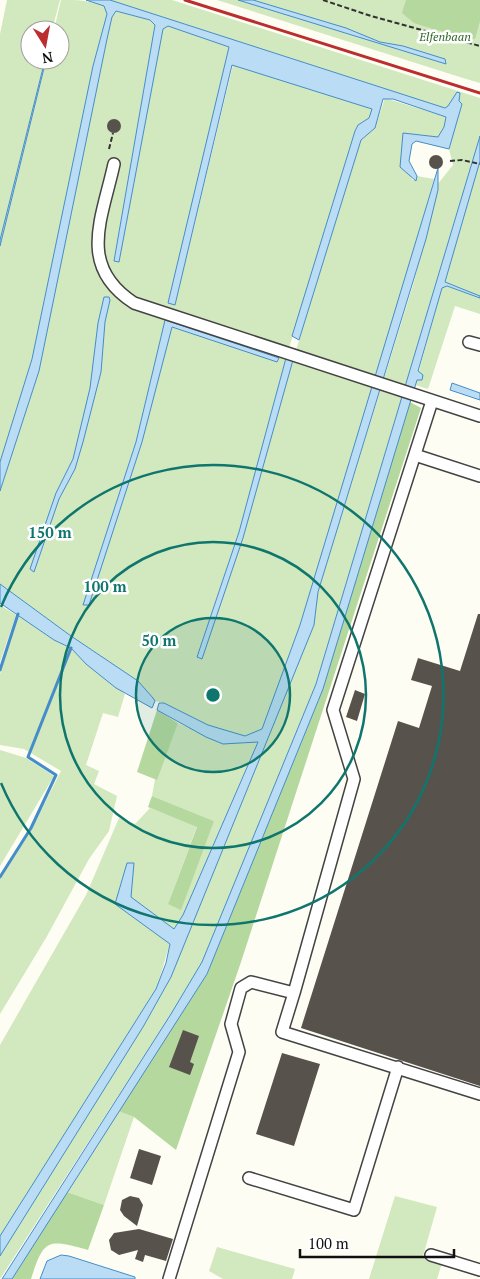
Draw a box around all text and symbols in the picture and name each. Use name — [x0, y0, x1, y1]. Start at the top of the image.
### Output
north arrow — [20, 20, 70, 70]
park label: Elfenbaan — [418, 29, 471, 44]
text: N — [40, 48, 55, 69]
text: 150 m — [28, 522, 72, 542]
text: 100 m — [83, 576, 127, 596]
text: 50 m — [142, 630, 177, 650]
centre of rings — [204, 686, 222, 704]
scale bar — [300, 1226, 454, 1258]
text: 100 m — [308, 1233, 349, 1253]

